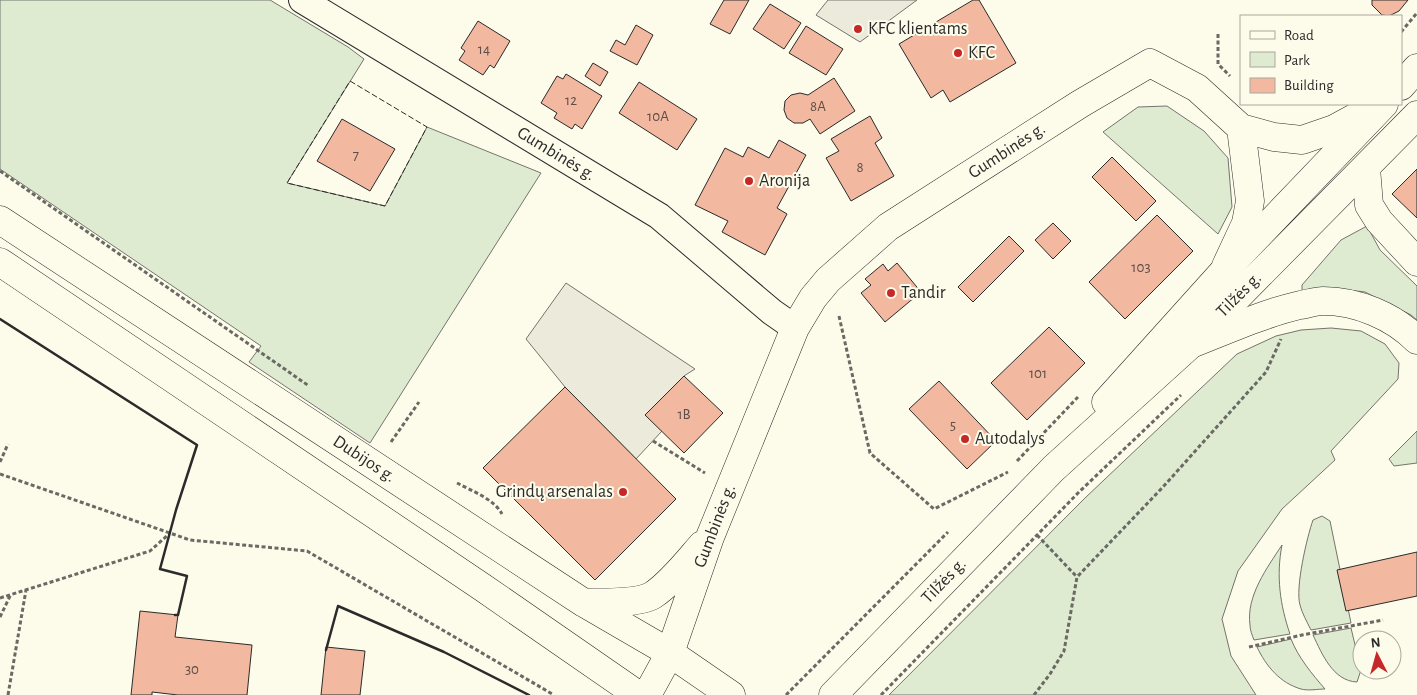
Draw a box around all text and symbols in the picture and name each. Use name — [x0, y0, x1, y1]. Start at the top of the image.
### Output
legend — [1240, 15, 1402, 105]
place label: KFC klientams — [868, 20, 968, 38]
marker: KFC klientams — [852, 23, 864, 35]
text: Road — [1284, 28, 1314, 43]
house number: 14 — [478, 42, 490, 57]
place label: KFC — [968, 44, 995, 62]
marker: KFC — [952, 47, 964, 59]
text: Park — [1284, 53, 1310, 68]
text: Building — [1284, 78, 1334, 93]
house number: 12 — [565, 93, 577, 108]
house number: 8A — [810, 99, 826, 114]
house number: 10A — [647, 109, 669, 124]
street label: Gumbinės g. — [965, 120, 1049, 182]
street label: Gumbinės g. — [514, 124, 598, 184]
house number: 7 — [353, 148, 359, 163]
house number: 8 — [856, 160, 864, 175]
place label: Aronija — [759, 172, 810, 190]
marker: Aronija — [743, 175, 755, 187]
house number: 103 — [1131, 260, 1151, 275]
street label: Tilžės g. — [1213, 269, 1265, 321]
place label: Tandir — [901, 284, 946, 302]
marker: Tandir — [885, 287, 897, 299]
house number: 101 — [1029, 366, 1047, 381]
house number: 1B — [677, 407, 691, 422]
house number: 5 — [950, 418, 956, 433]
place label: Autodalys — [975, 430, 1045, 448]
street label: Dubijos g. — [330, 432, 398, 486]
marker: Autodalys — [959, 433, 971, 445]
street label: Gumbinės g. — [691, 482, 739, 570]
place label: Grindų arsenalas — [496, 483, 613, 501]
marker: Grindų arsenalas — [617, 486, 629, 498]
street label: Tilžės g. — [918, 555, 970, 607]
north arrow — [1352, 630, 1402, 680]
text: N — [1370, 636, 1381, 651]
house number: 30 — [185, 662, 199, 677]

